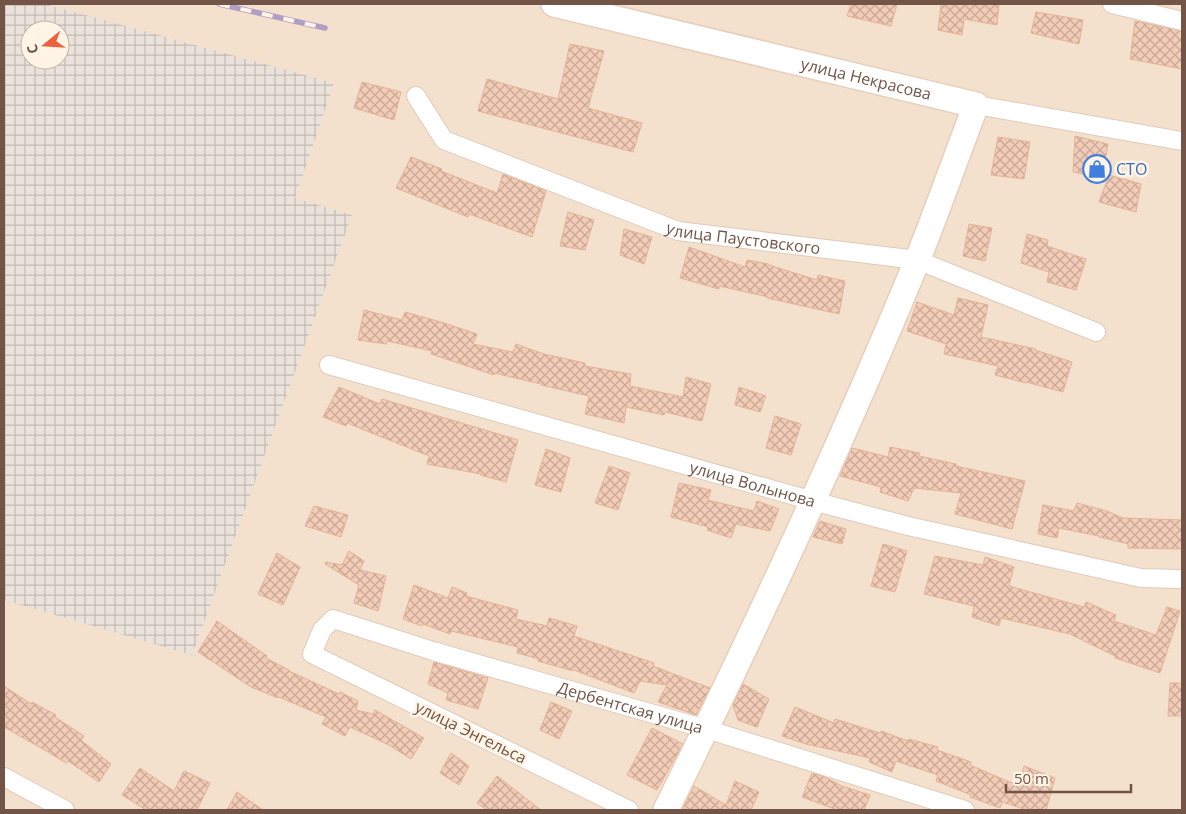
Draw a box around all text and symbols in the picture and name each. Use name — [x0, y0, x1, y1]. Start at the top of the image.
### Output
north arrow — [20, 20, 70, 70]
text: С — [22, 42, 43, 56]
street label: улица Некрасова — [799, 52, 934, 105]
shop icon: СТО — [1082, 154, 1112, 184]
place label: СТО — [1116, 158, 1147, 180]
street label: улица Паустовского — [663, 216, 822, 259]
street label: улица Волынова — [687, 456, 818, 512]
street label: Дербентская улица — [555, 676, 705, 739]
street label: улица Энгельса — [412, 695, 530, 769]
scale bar — [1006, 762, 1131, 794]
text: 50 m — [1014, 768, 1049, 788]

